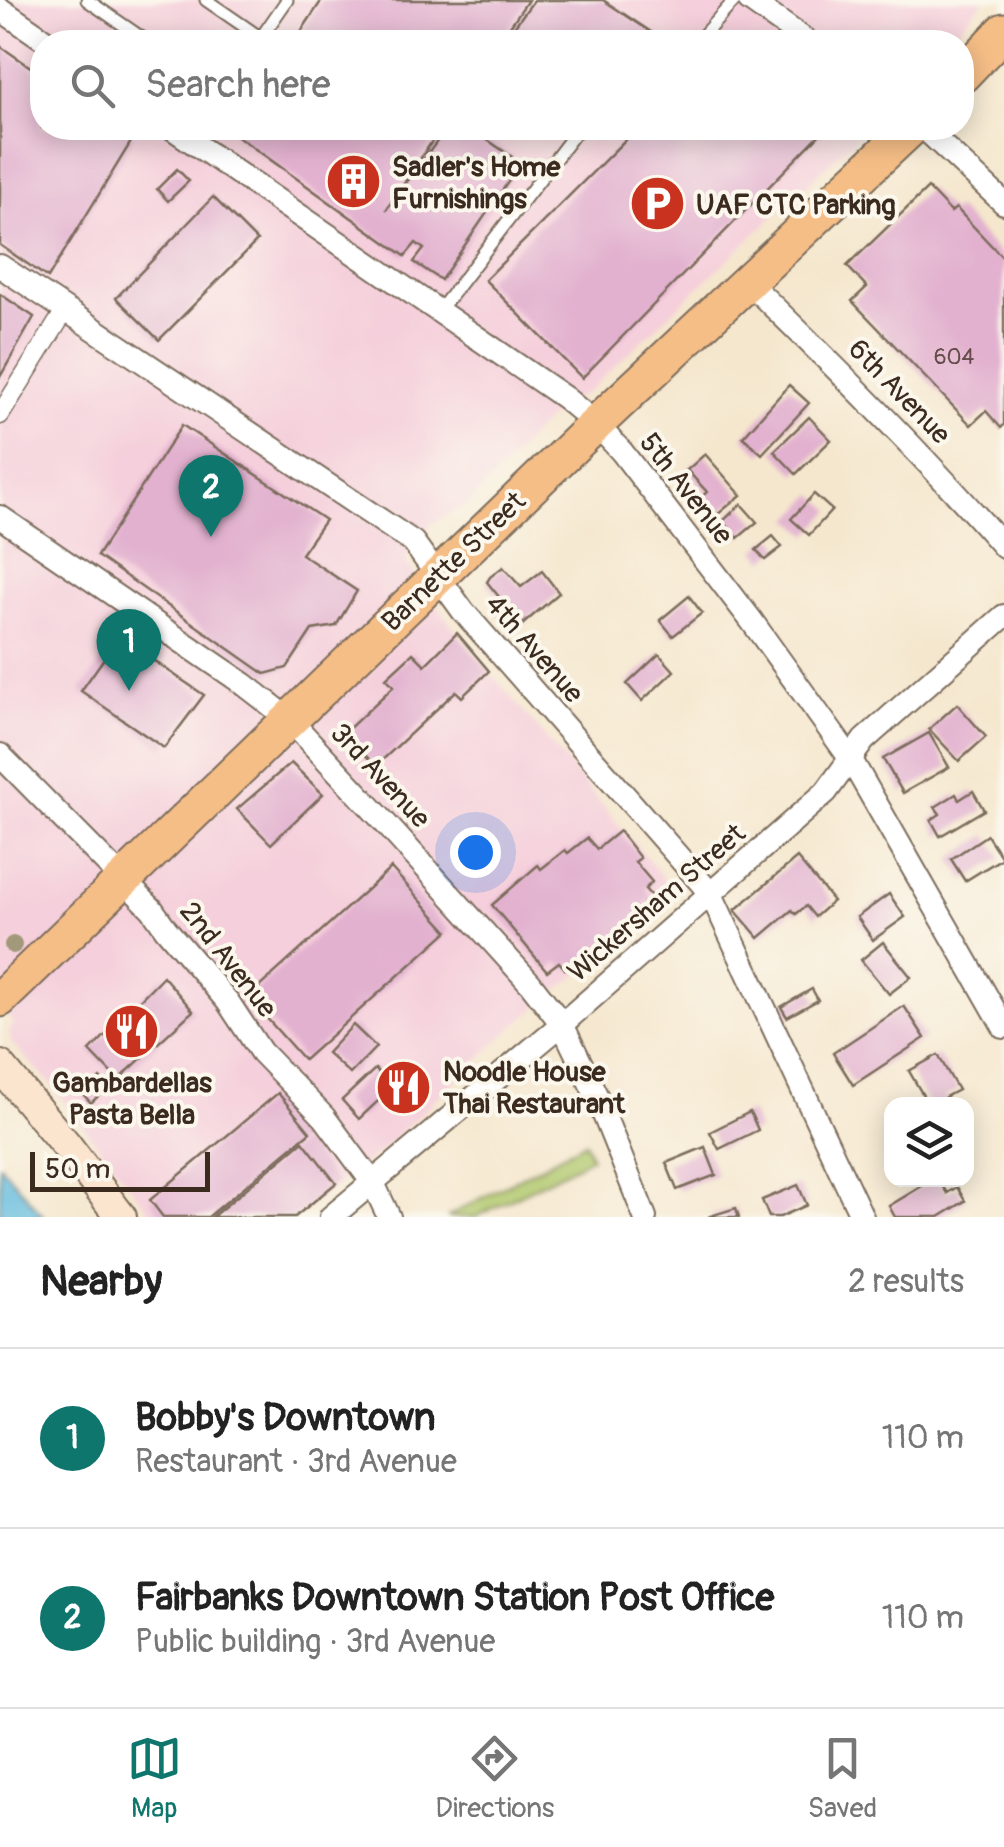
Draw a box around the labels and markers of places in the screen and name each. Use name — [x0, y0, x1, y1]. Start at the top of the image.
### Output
place label: Sadler's Home Furnishings — [392, 150, 561, 217]
building icon: Sadler's Home Furnishings — [323, 152, 383, 212]
parking icon: UAF CTC Parking — [627, 174, 687, 234]
place label: UAF CTC Parking — [696, 188, 895, 223]
pin: 2 — [178, 454, 244, 537]
pin: 1 — [96, 608, 162, 691]
restaurant icon: Gambardellas Pasta Bella — [102, 1001, 162, 1061]
place label: Noodle House Thai Restaurant — [442, 1055, 626, 1122]
restaurant icon: Noodle House Thai Restaurant — [374, 1057, 434, 1117]
place label: Gambardellas Pasta Bella — [52, 1066, 212, 1133]

